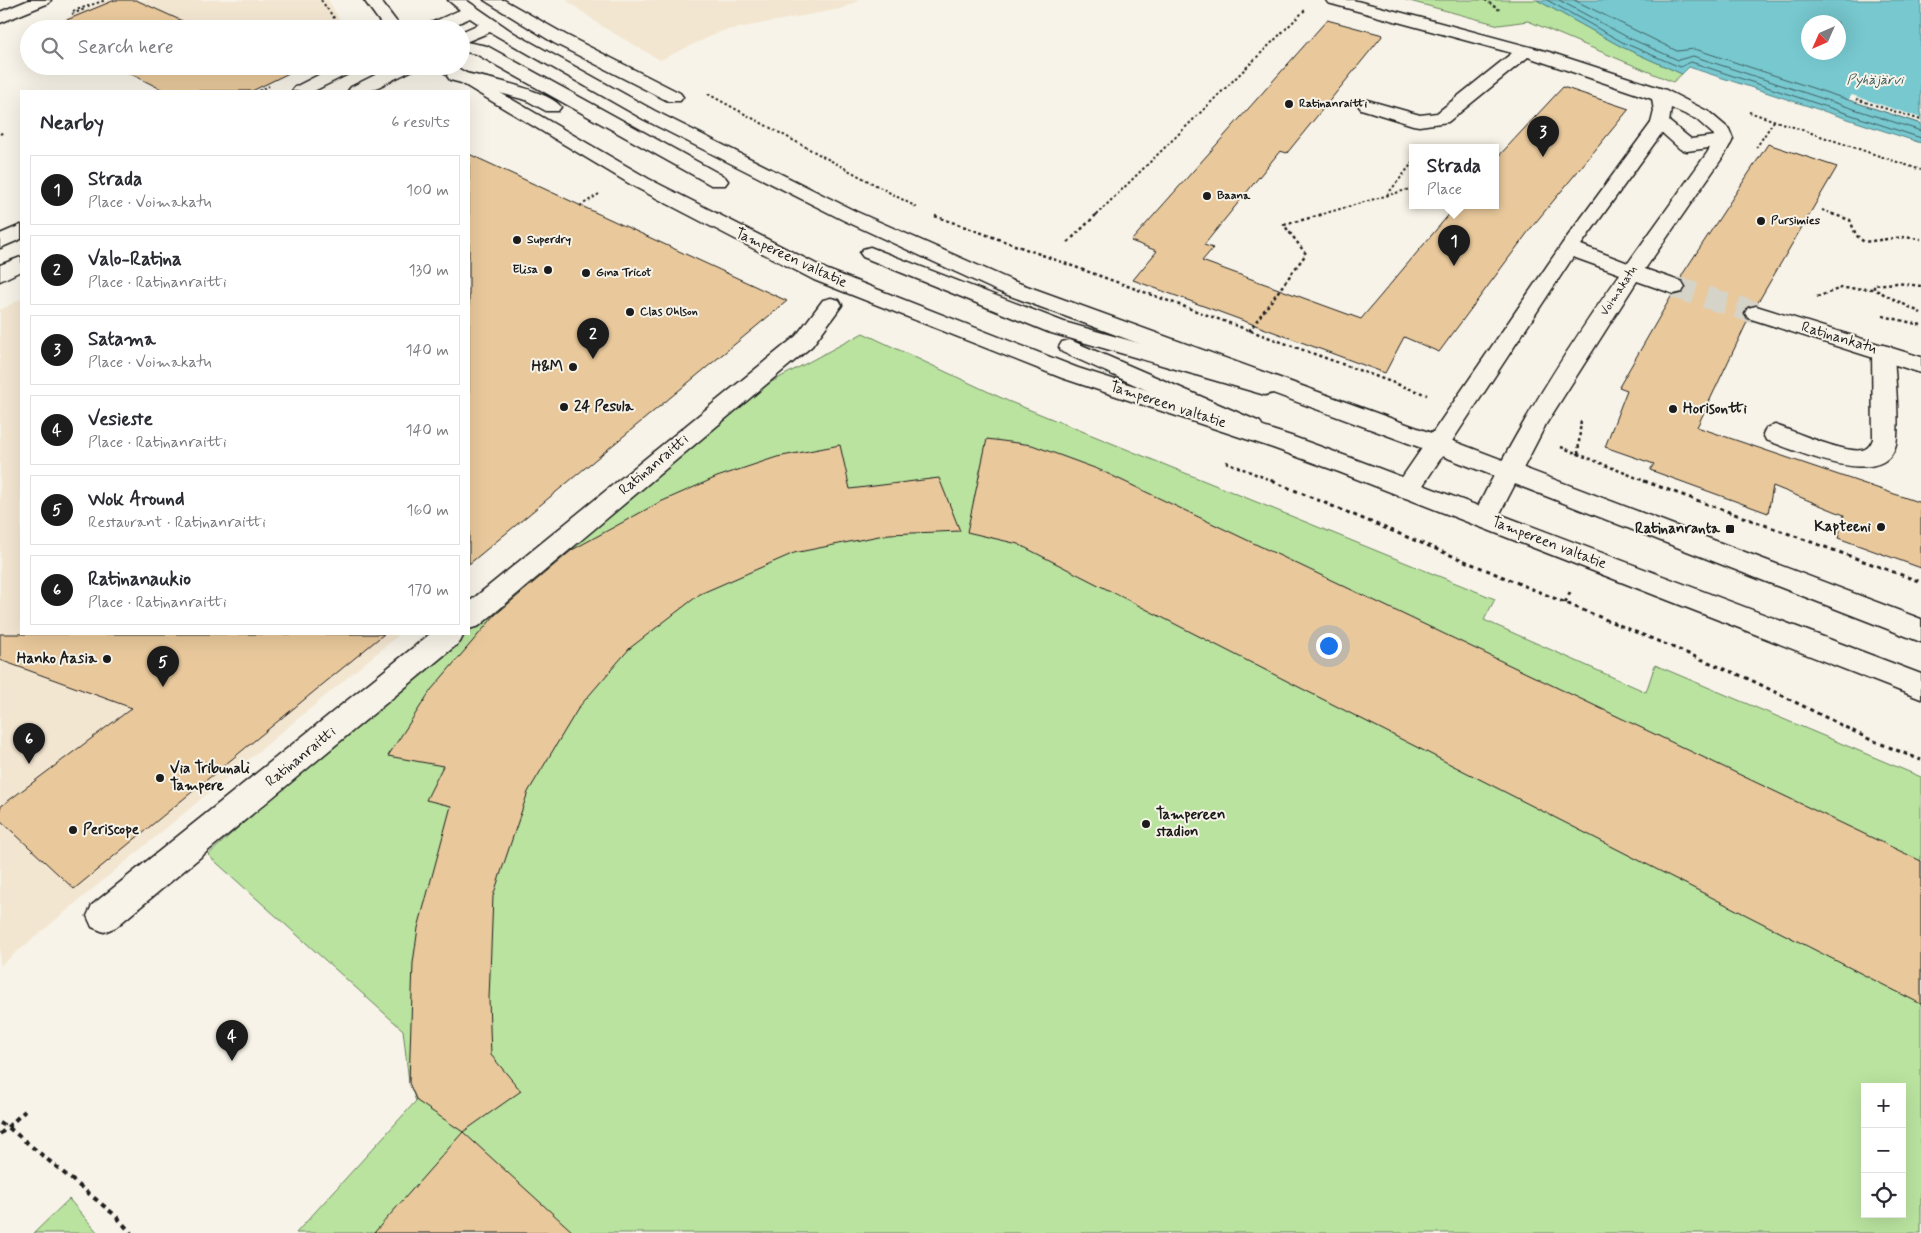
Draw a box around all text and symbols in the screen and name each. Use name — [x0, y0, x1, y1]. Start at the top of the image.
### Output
north arrow — [1801, 15, 1846, 60]
search box — [20, 20, 470, 75]
icon: search — [38, 34, 66, 62]
text: Search here — [78, 35, 174, 60]
water label: Pyhäjärvi — [1847, 71, 1905, 89]
place label: Ratinanraitti — [1299, 96, 1368, 112]
marker: Ratinanraitti — [1283, 98, 1295, 110]
text: Nearby — [40, 109, 104, 137]
text: 6 results — [391, 112, 450, 133]
pin: 3 — [1527, 116, 1559, 157]
popup — [1409, 144, 1499, 209]
text: Strada — [1427, 154, 1481, 179]
text: Strada — [88, 167, 142, 192]
text: Place — [1427, 179, 1462, 200]
text: 1 — [53, 180, 61, 201]
text: 100 m — [406, 180, 449, 201]
place label: Baana — [1217, 188, 1251, 204]
marker: Baana — [1201, 190, 1213, 202]
text: Place · Voimakatu — [88, 192, 212, 213]
place label: Pursimies — [1771, 213, 1821, 229]
marker: Pursimies — [1755, 215, 1767, 227]
street label: Tampereen valtatie — [732, 223, 850, 293]
pin: 1 — [1438, 225, 1470, 266]
place label: Superdry — [527, 232, 572, 248]
marker: Superdry — [511, 234, 523, 246]
text: Valo-Ratina — [88, 247, 182, 272]
text: 2 — [53, 260, 61, 281]
text: 130 m — [408, 260, 449, 281]
place label: Elisa — [513, 262, 538, 278]
street label: Voimakatu — [1597, 262, 1641, 319]
marker: Elisa — [542, 264, 554, 276]
place label: Gina Tricot — [596, 265, 652, 281]
marker: Gina Tricot — [580, 267, 592, 279]
text: Place · Ratinanraitti — [88, 272, 227, 293]
place label: Clas Ohlson — [640, 304, 698, 320]
marker: Clas Ohlson — [624, 306, 636, 318]
street label: Ratinankatu — [1799, 317, 1880, 359]
pin: 2 — [577, 318, 609, 359]
text: Satama — [88, 327, 156, 352]
text: 3 — [53, 340, 61, 361]
text: 140 m — [405, 340, 449, 361]
text: Place · Voimakatu — [88, 352, 212, 373]
place label: H&M — [531, 357, 563, 377]
marker: H&M — [567, 361, 579, 373]
street label: Tampereen valtatie — [1107, 377, 1229, 433]
place label: 24 Pesula — [574, 397, 634, 417]
place label: Horisontti — [1683, 399, 1748, 419]
marker: 24 Pesula — [558, 401, 570, 413]
marker: Horisontti — [1667, 403, 1679, 415]
text: Vesieste — [88, 407, 153, 432]
text: 4 — [52, 420, 62, 441]
text: 140 m — [405, 420, 449, 441]
street label: Ratinanraitti — [615, 430, 693, 500]
text: Place · Ratinanraitti — [88, 432, 227, 453]
text: Wok Around — [88, 487, 184, 512]
text: 5 — [52, 500, 62, 521]
text: 160 m — [406, 500, 449, 521]
text: Restaurant · Ratinanraitti — [88, 512, 266, 533]
street label: Tampereen valtatie — [1489, 512, 1609, 574]
place label: Kapteeni — [1814, 517, 1872, 537]
place label: Ratinanranta — [1635, 519, 1721, 539]
marker: Kapteeni — [1875, 521, 1887, 533]
marker: Ratinanranta — [1724, 523, 1736, 535]
text: Ratinanaukio — [88, 567, 191, 592]
text: 6 — [53, 580, 61, 601]
text: 170 m — [407, 580, 449, 601]
text: Place · Ratinanraitti — [88, 592, 227, 613]
your location — [1316, 633, 1342, 659]
pin: 5 — [147, 646, 179, 687]
place label: Hanko Aasia — [17, 649, 98, 669]
marker: Hanko Aasia — [101, 653, 113, 665]
street label: Ratinanraitti — [262, 722, 340, 792]
pin: 6 — [13, 723, 45, 764]
place label: Via Tribunali Tampere — [170, 759, 250, 796]
marker: Via Tribunali Tampere — [154, 772, 166, 784]
place label: Tampereen stadion — [1156, 805, 1225, 842]
marker: Tampereen stadion — [1140, 818, 1152, 830]
place label: Periscope — [83, 820, 140, 840]
marker: Periscope — [67, 824, 79, 836]
pin: 4 — [216, 1020, 248, 1061]
map controls — [1861, 1083, 1906, 1218]
button: + — [1861, 1083, 1906, 1128]
button: − — [1861, 1128, 1906, 1173]
button: locate — [1861, 1173, 1906, 1218]

